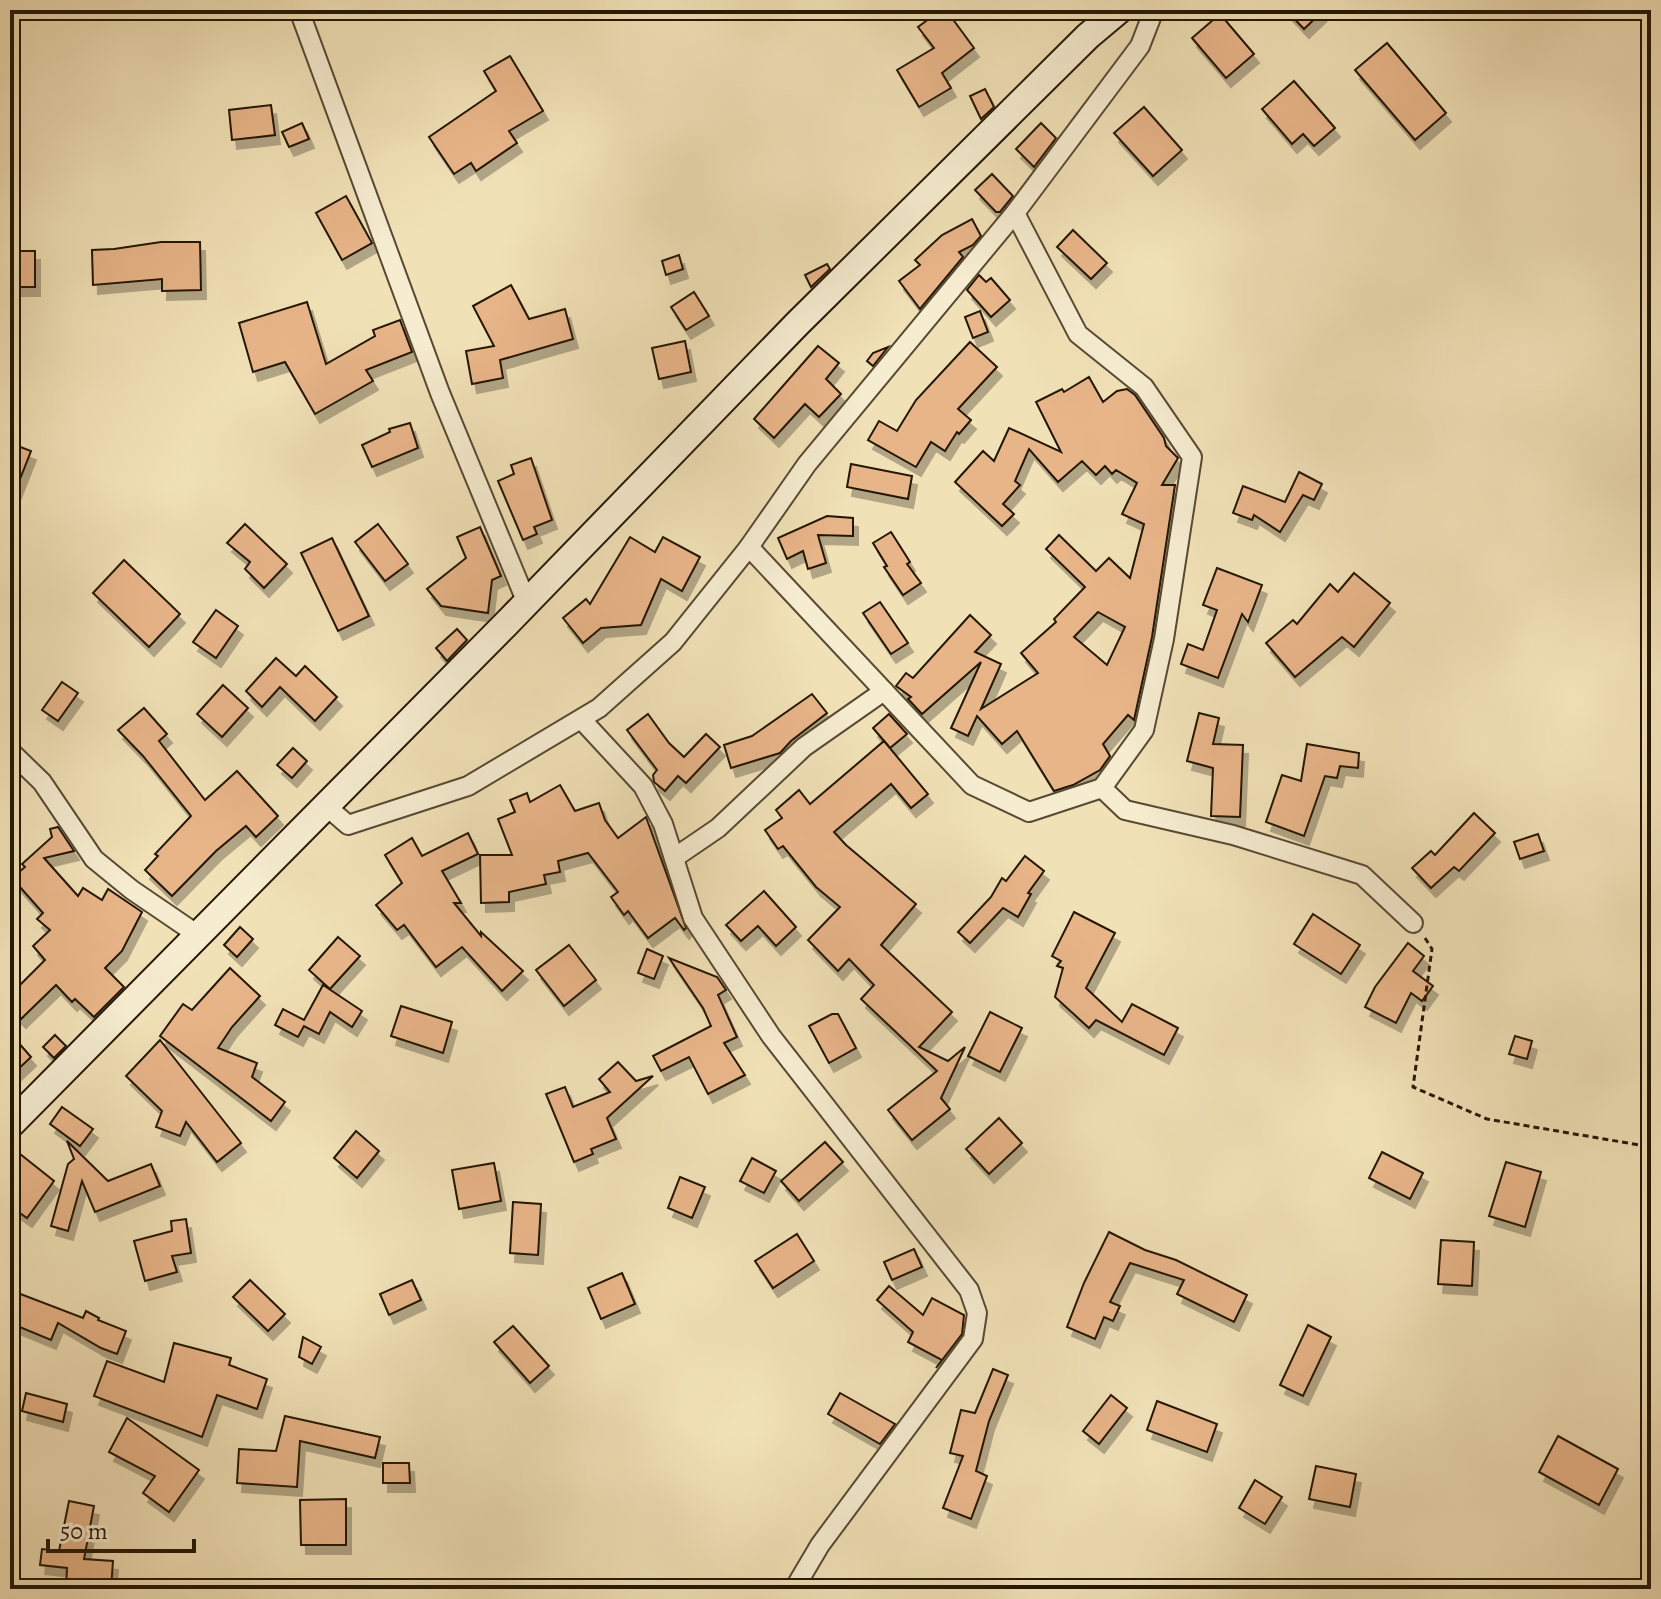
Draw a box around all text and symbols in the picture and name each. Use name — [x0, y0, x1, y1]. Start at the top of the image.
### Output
scale bar — [48, 1503, 194, 1553]
text: 50 m — [60, 1515, 108, 1547]

